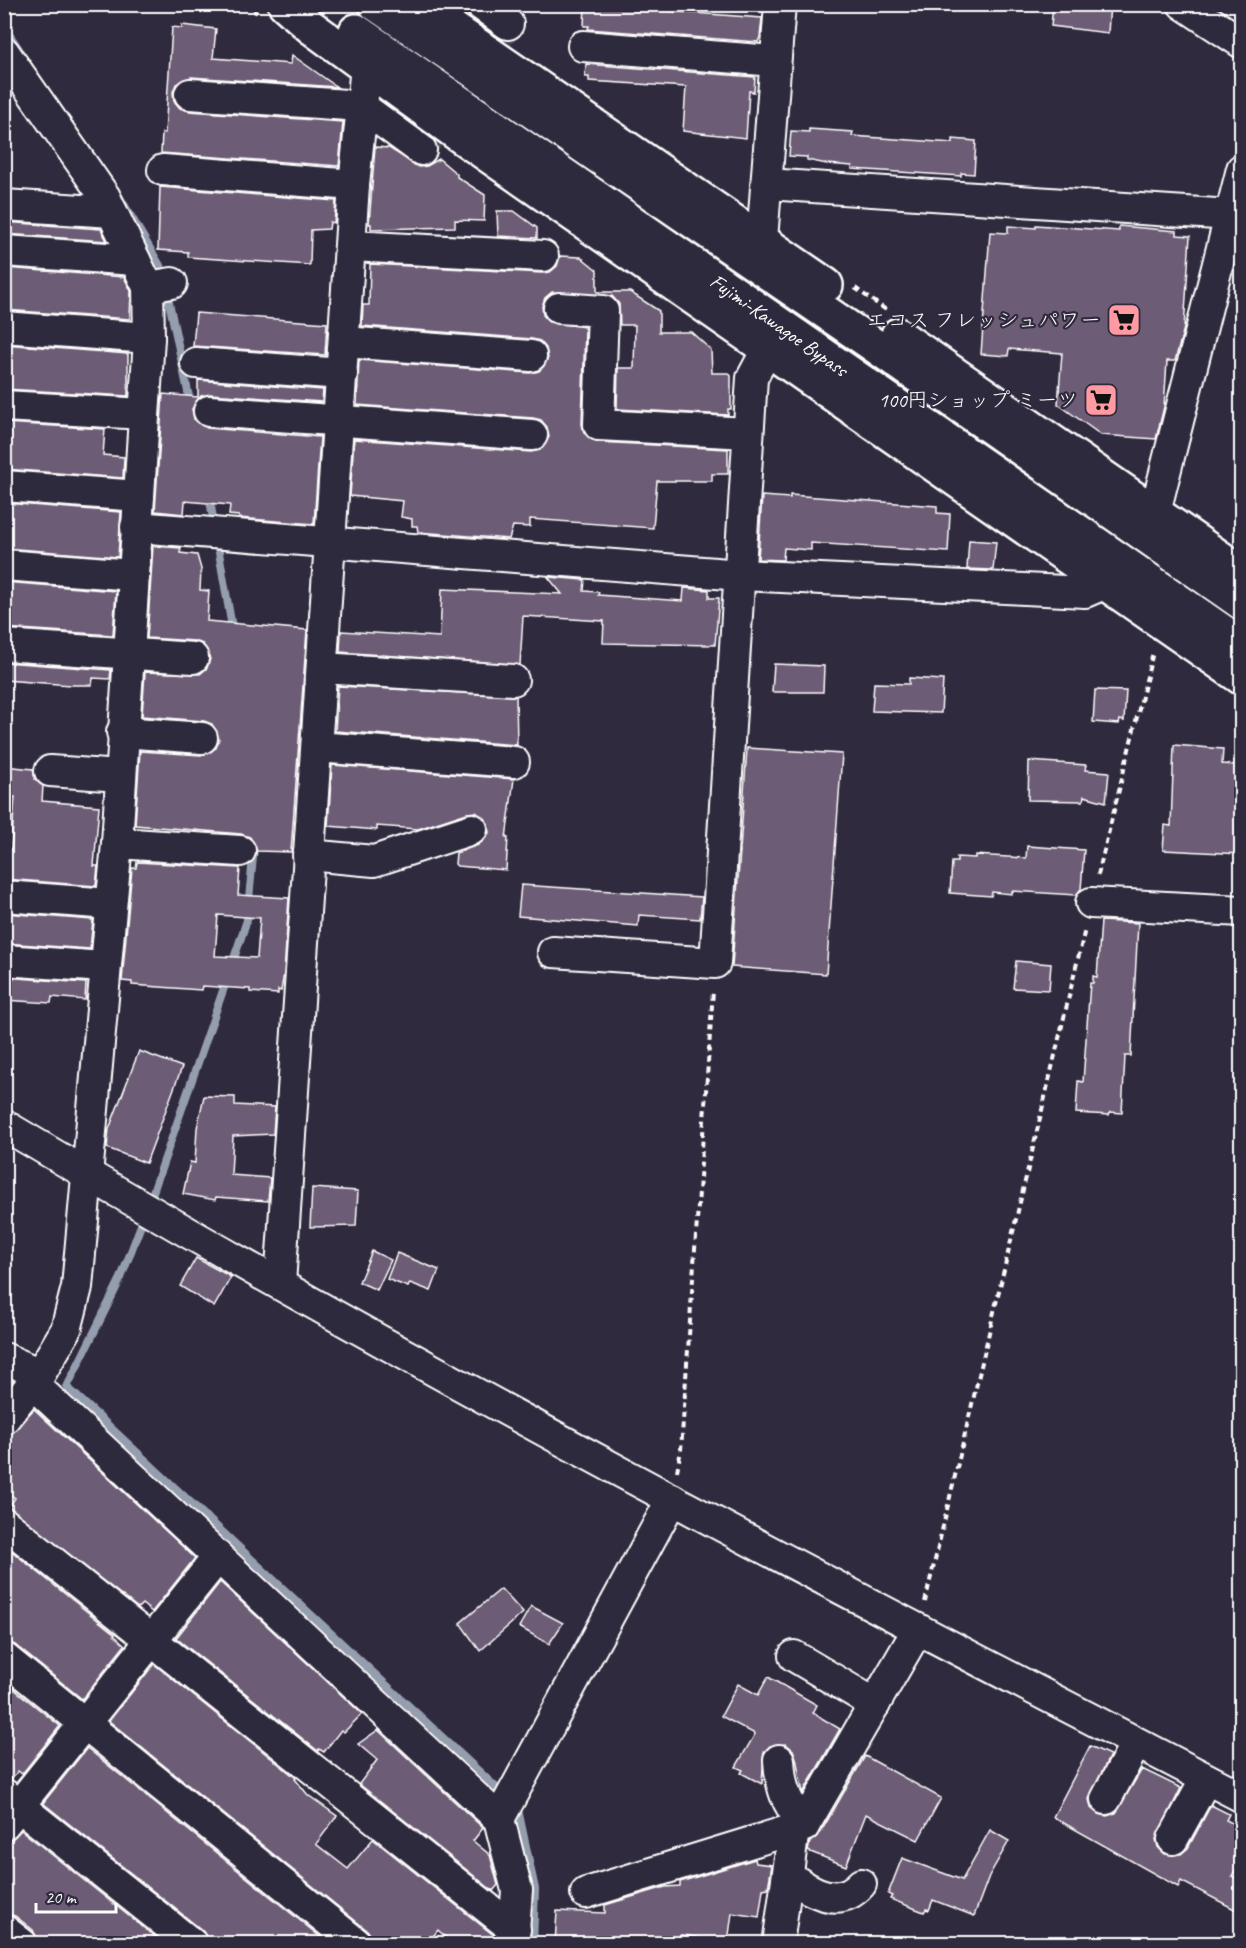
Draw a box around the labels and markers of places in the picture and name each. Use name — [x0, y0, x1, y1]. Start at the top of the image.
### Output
supermarket icon: エコス フレッシュパワー — [1106, 302, 1142, 338]
place label: エコス フレッシュパワー — [866, 307, 1101, 333]
supermarket icon: 100円ショップ ミーツ — [1083, 382, 1119, 418]
place label: 100円ショップ ミーツ — [878, 387, 1078, 413]

